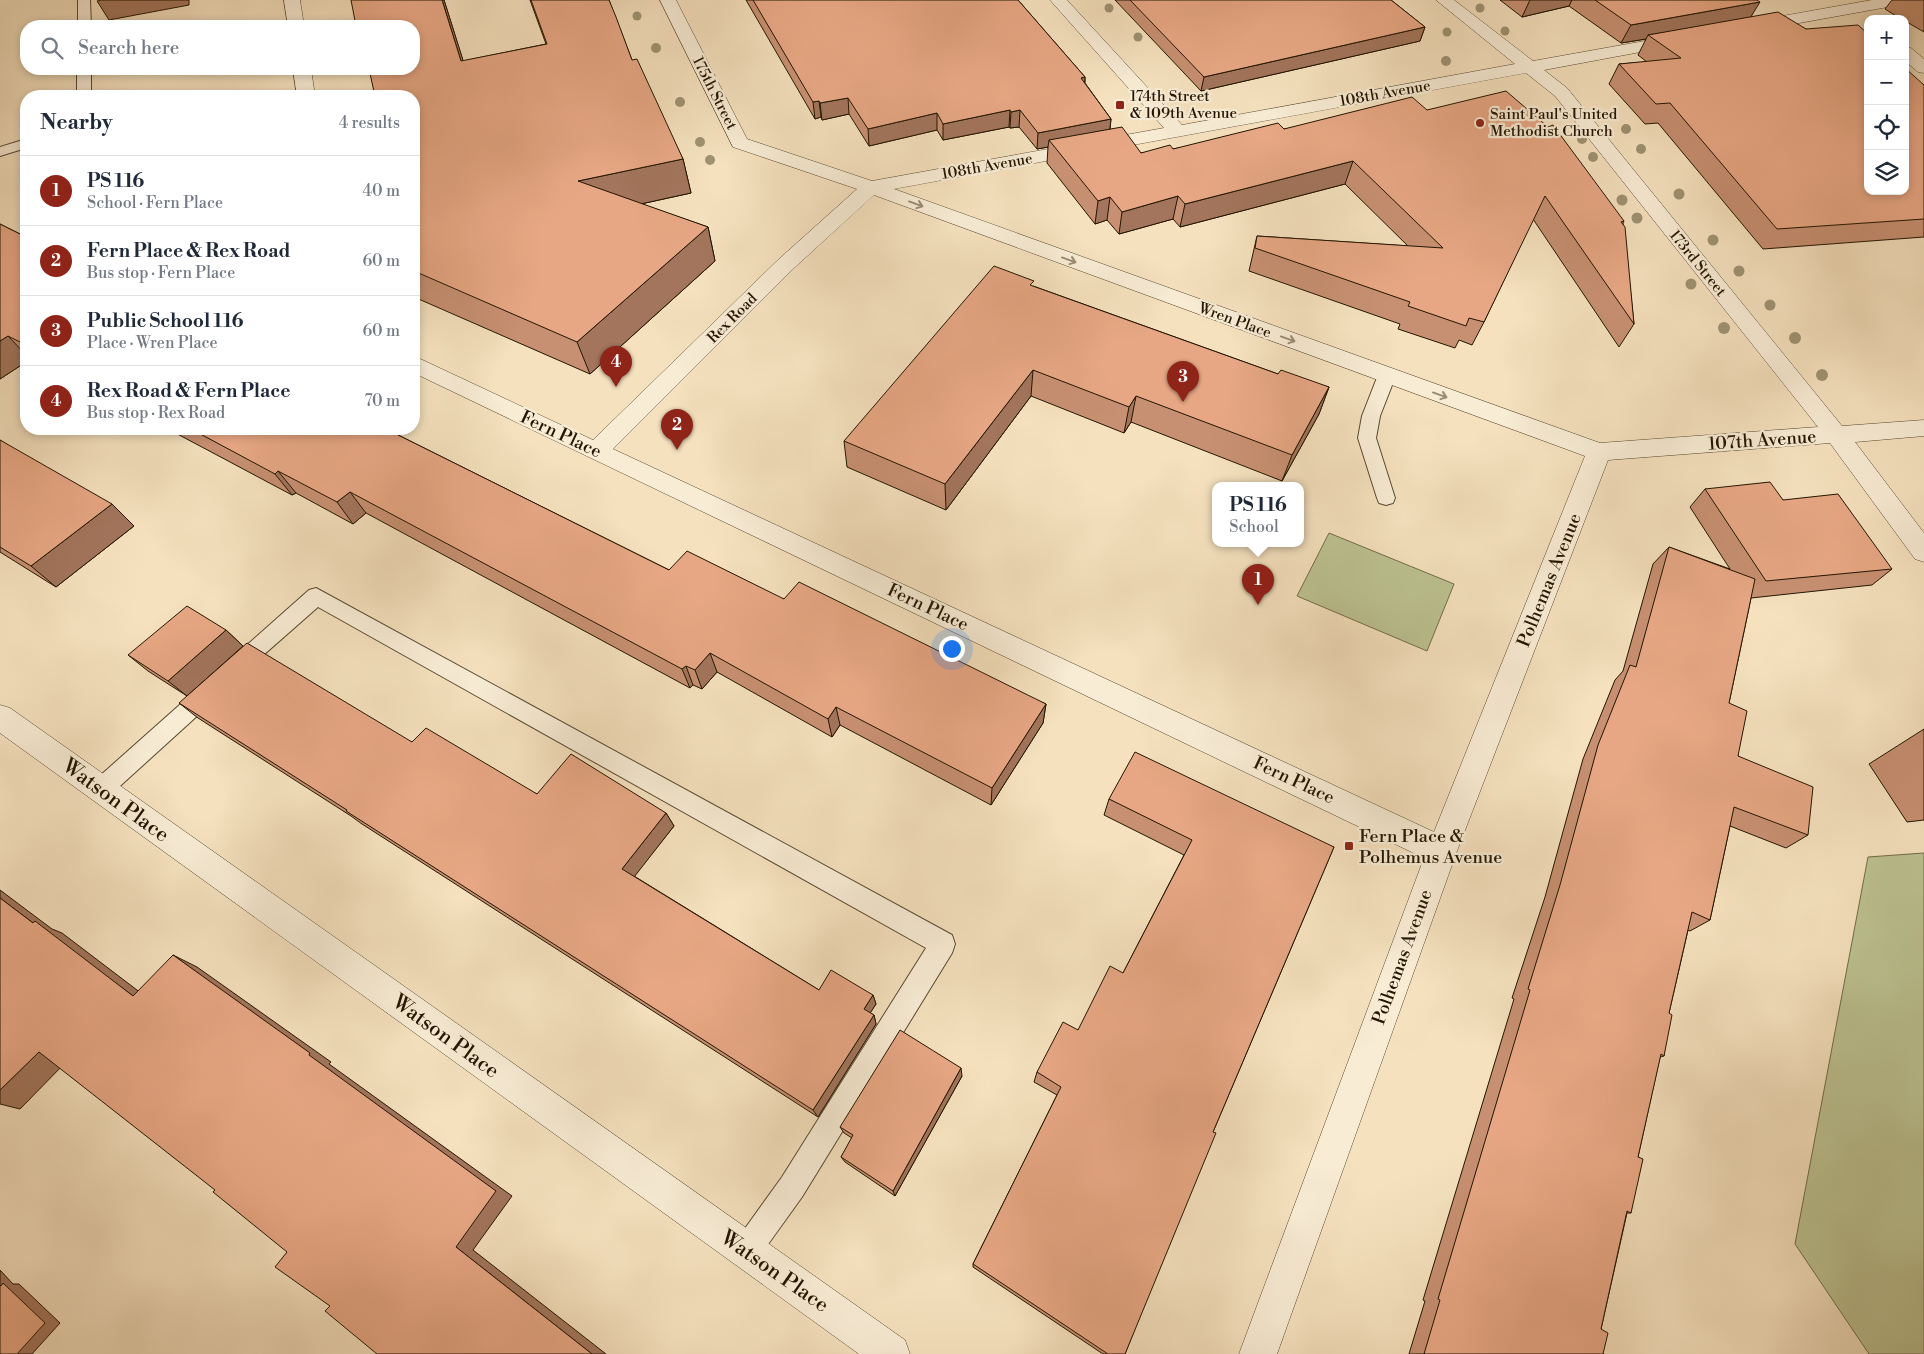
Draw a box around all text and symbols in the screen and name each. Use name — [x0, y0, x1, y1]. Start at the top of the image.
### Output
map controls — [1864, 15, 1909, 195]
button: + — [1864, 15, 1909, 60]
search box — [20, 20, 420, 75]
icon: search — [38, 34, 66, 62]
text: Search here — [78, 36, 179, 60]
street label: 175th Street — [688, 54, 741, 134]
button: − — [1864, 60, 1909, 105]
street label: 108th Avenue — [1338, 76, 1432, 111]
place label: 174th Street & 109th Avenue — [1130, 87, 1237, 123]
marker: 174th Street & 109th Avenue — [1114, 99, 1126, 111]
place label: Saint Paul's United Methodist Church — [1490, 105, 1618, 141]
button: locate — [1864, 105, 1909, 150]
text: Nearby — [40, 110, 113, 136]
text: 4 results — [339, 113, 400, 133]
marker: Saint Paul's United Methodist Church — [1474, 117, 1486, 129]
street label: 108th Avenue — [940, 149, 1034, 184]
button: layers — [1864, 150, 1909, 195]
text: PS 116 — [87, 169, 144, 193]
text: 1 — [52, 181, 60, 201]
text: 40 m — [363, 181, 400, 201]
text: School · Fern Place — [87, 193, 223, 213]
one-way arrow — [908, 200, 924, 209]
street label: 173rd Street — [1665, 226, 1731, 301]
text: Fern Place & Rex Road — [87, 239, 290, 263]
text: 2 — [51, 251, 61, 271]
text: 60 m — [362, 251, 400, 271]
one-way arrow — [1061, 256, 1076, 265]
text: Bus stop · Fern Place — [87, 263, 235, 283]
street label: Rex Road — [703, 289, 762, 347]
street label: Wren Place — [1195, 298, 1274, 342]
text: Public School 116 — [87, 309, 244, 333]
text: 3 — [51, 321, 61, 341]
text: 60 m — [362, 321, 400, 341]
text: Place · Wren Place — [87, 333, 218, 353]
one-way arrow — [1279, 335, 1295, 344]
pin: 4 — [600, 346, 632, 387]
pin: 3 — [1167, 361, 1199, 402]
text: Rex Road & Fern Place — [87, 379, 290, 403]
text: 4 — [51, 391, 61, 411]
text: 70 m — [364, 391, 400, 411]
one-way arrow — [1432, 391, 1448, 400]
text: Bus stop · Rex Road — [87, 403, 225, 423]
street label: Fern Place — [516, 406, 605, 463]
pin: 2 — [661, 409, 693, 450]
street label: 107th Avenue — [1707, 425, 1817, 456]
popup — [1212, 482, 1304, 547]
text: PS 116 — [1229, 493, 1287, 517]
street label: Polhemas Avenue — [1512, 510, 1587, 650]
text: School — [1229, 517, 1279, 537]
pin: 1 — [1242, 564, 1274, 605]
street label: Fern Place — [883, 579, 972, 636]
your location — [939, 636, 965, 662]
street label: Fern Place — [1249, 752, 1338, 809]
street label: Watson Place — [56, 753, 174, 848]
place label: Fern Place & Polhemus Avenue — [1359, 825, 1502, 869]
marker: Fern Place & Polhemus Avenue — [1343, 840, 1355, 852]
street label: Polhemas Avenue — [1367, 886, 1438, 1028]
street label: Watson Place — [386, 989, 504, 1084]
street label: Watson Place — [715, 1224, 834, 1319]

